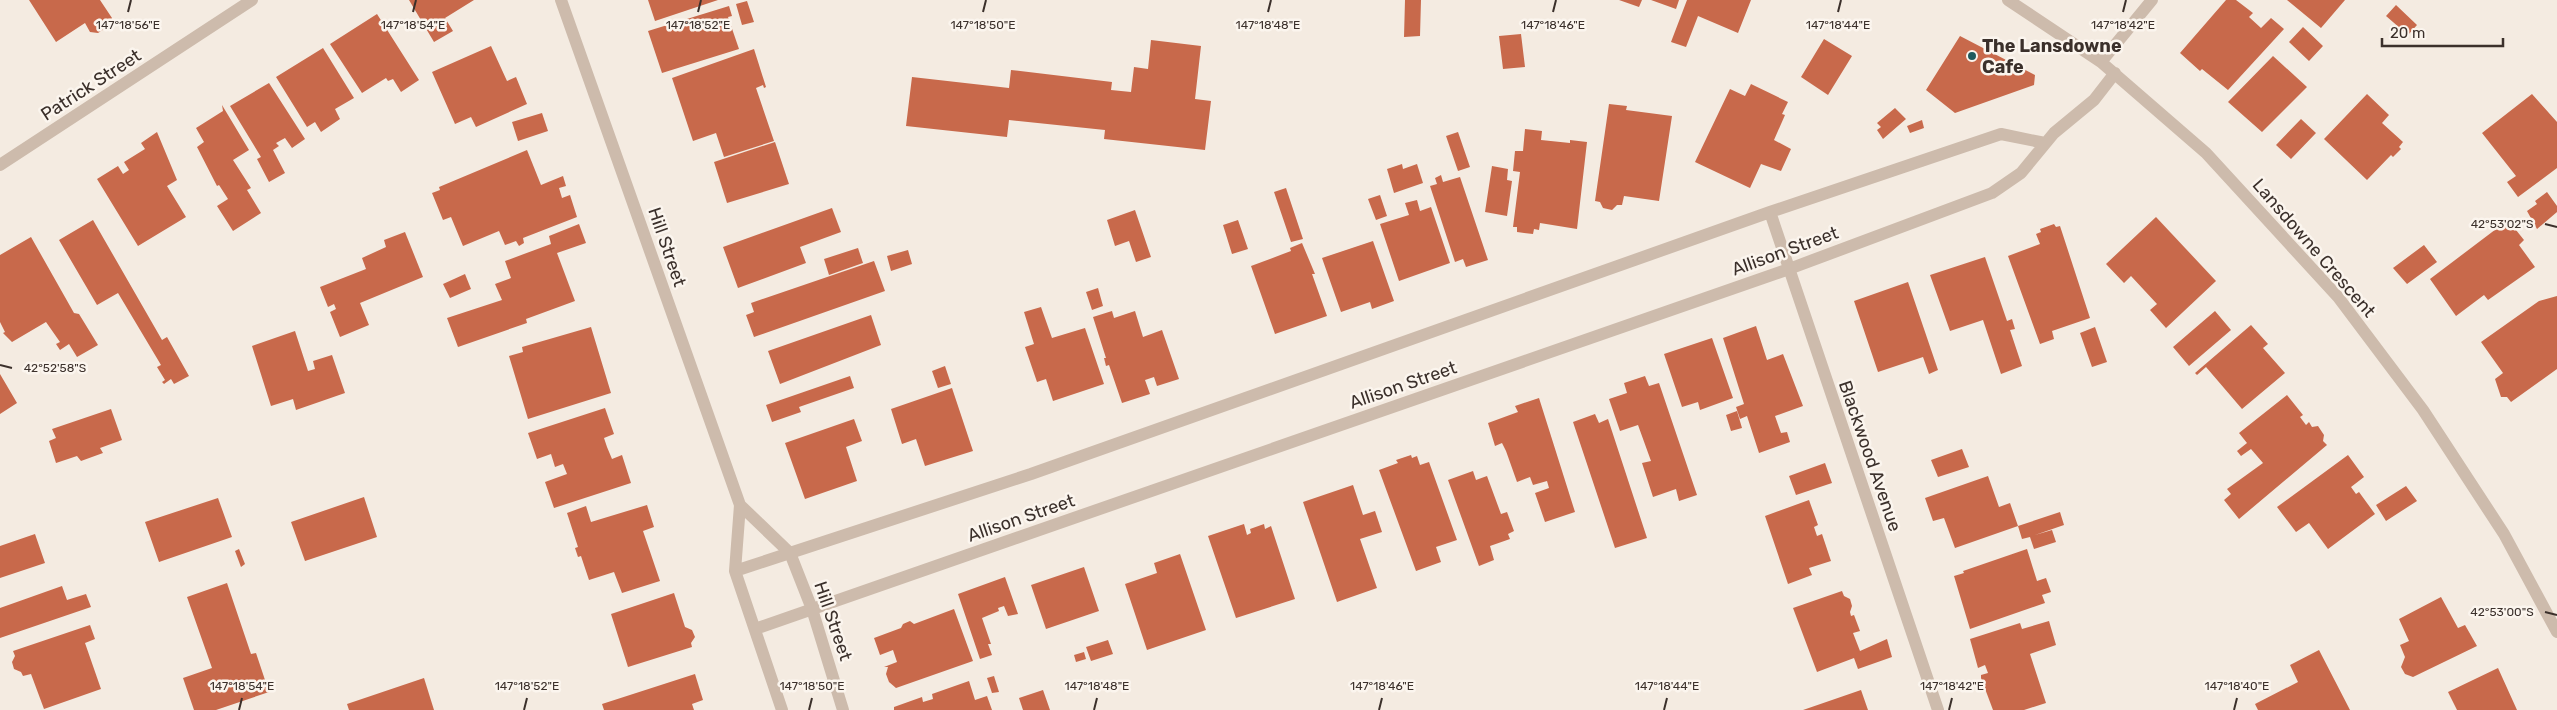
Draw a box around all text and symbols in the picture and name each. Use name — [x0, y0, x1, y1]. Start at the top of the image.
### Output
scale bar — [2382, 15, 2503, 47]
text: 147°18'56"E — [96, 18, 160, 32]
text: 147°18'54"E — [381, 18, 445, 32]
text: 147°18'52"E — [666, 18, 730, 32]
text: 147°18'50"E — [950, 18, 1016, 32]
text: 147°18'48"E — [1236, 18, 1300, 32]
text: 147°18'46"E — [1521, 18, 1585, 32]
text: 147°18'44"E — [1806, 18, 1870, 32]
text: 147°18'42"E — [2091, 18, 2155, 32]
text: 20 m — [2390, 24, 2425, 42]
place label: The Lansdowne Cafe — [1982, 35, 2122, 78]
street label: Patrick Street — [37, 44, 145, 126]
marker: The Lansdowne Cafe — [1966, 50, 1978, 62]
street label: Lansdowne Crescent — [2248, 174, 2380, 322]
street label: Hill Street — [643, 204, 691, 290]
text: 42°53'02"S — [2471, 217, 2533, 231]
street label: Allison Street — [1729, 222, 1841, 280]
street label: Allison Street — [1346, 356, 1460, 414]
text: 42°52'58"S — [24, 361, 86, 375]
street label: Blackwood Avenue — [1834, 378, 1906, 534]
street label: Allison Street — [964, 489, 1078, 547]
street label: Hill Street — [809, 578, 857, 664]
text: 42°53'00"S — [2470, 605, 2534, 619]
text: 147°18'54"E — [210, 679, 274, 693]
text: 147°18'52"E — [495, 679, 559, 693]
text: 147°18'50"E — [779, 679, 845, 693]
text: 147°18'48"E — [1065, 679, 1129, 693]
text: 147°18'46"E — [1350, 679, 1414, 693]
text: 147°18'44"E — [1635, 679, 1699, 693]
text: 147°18'42"E — [1920, 679, 1984, 693]
text: 147°18'40"E — [2205, 679, 2269, 693]

